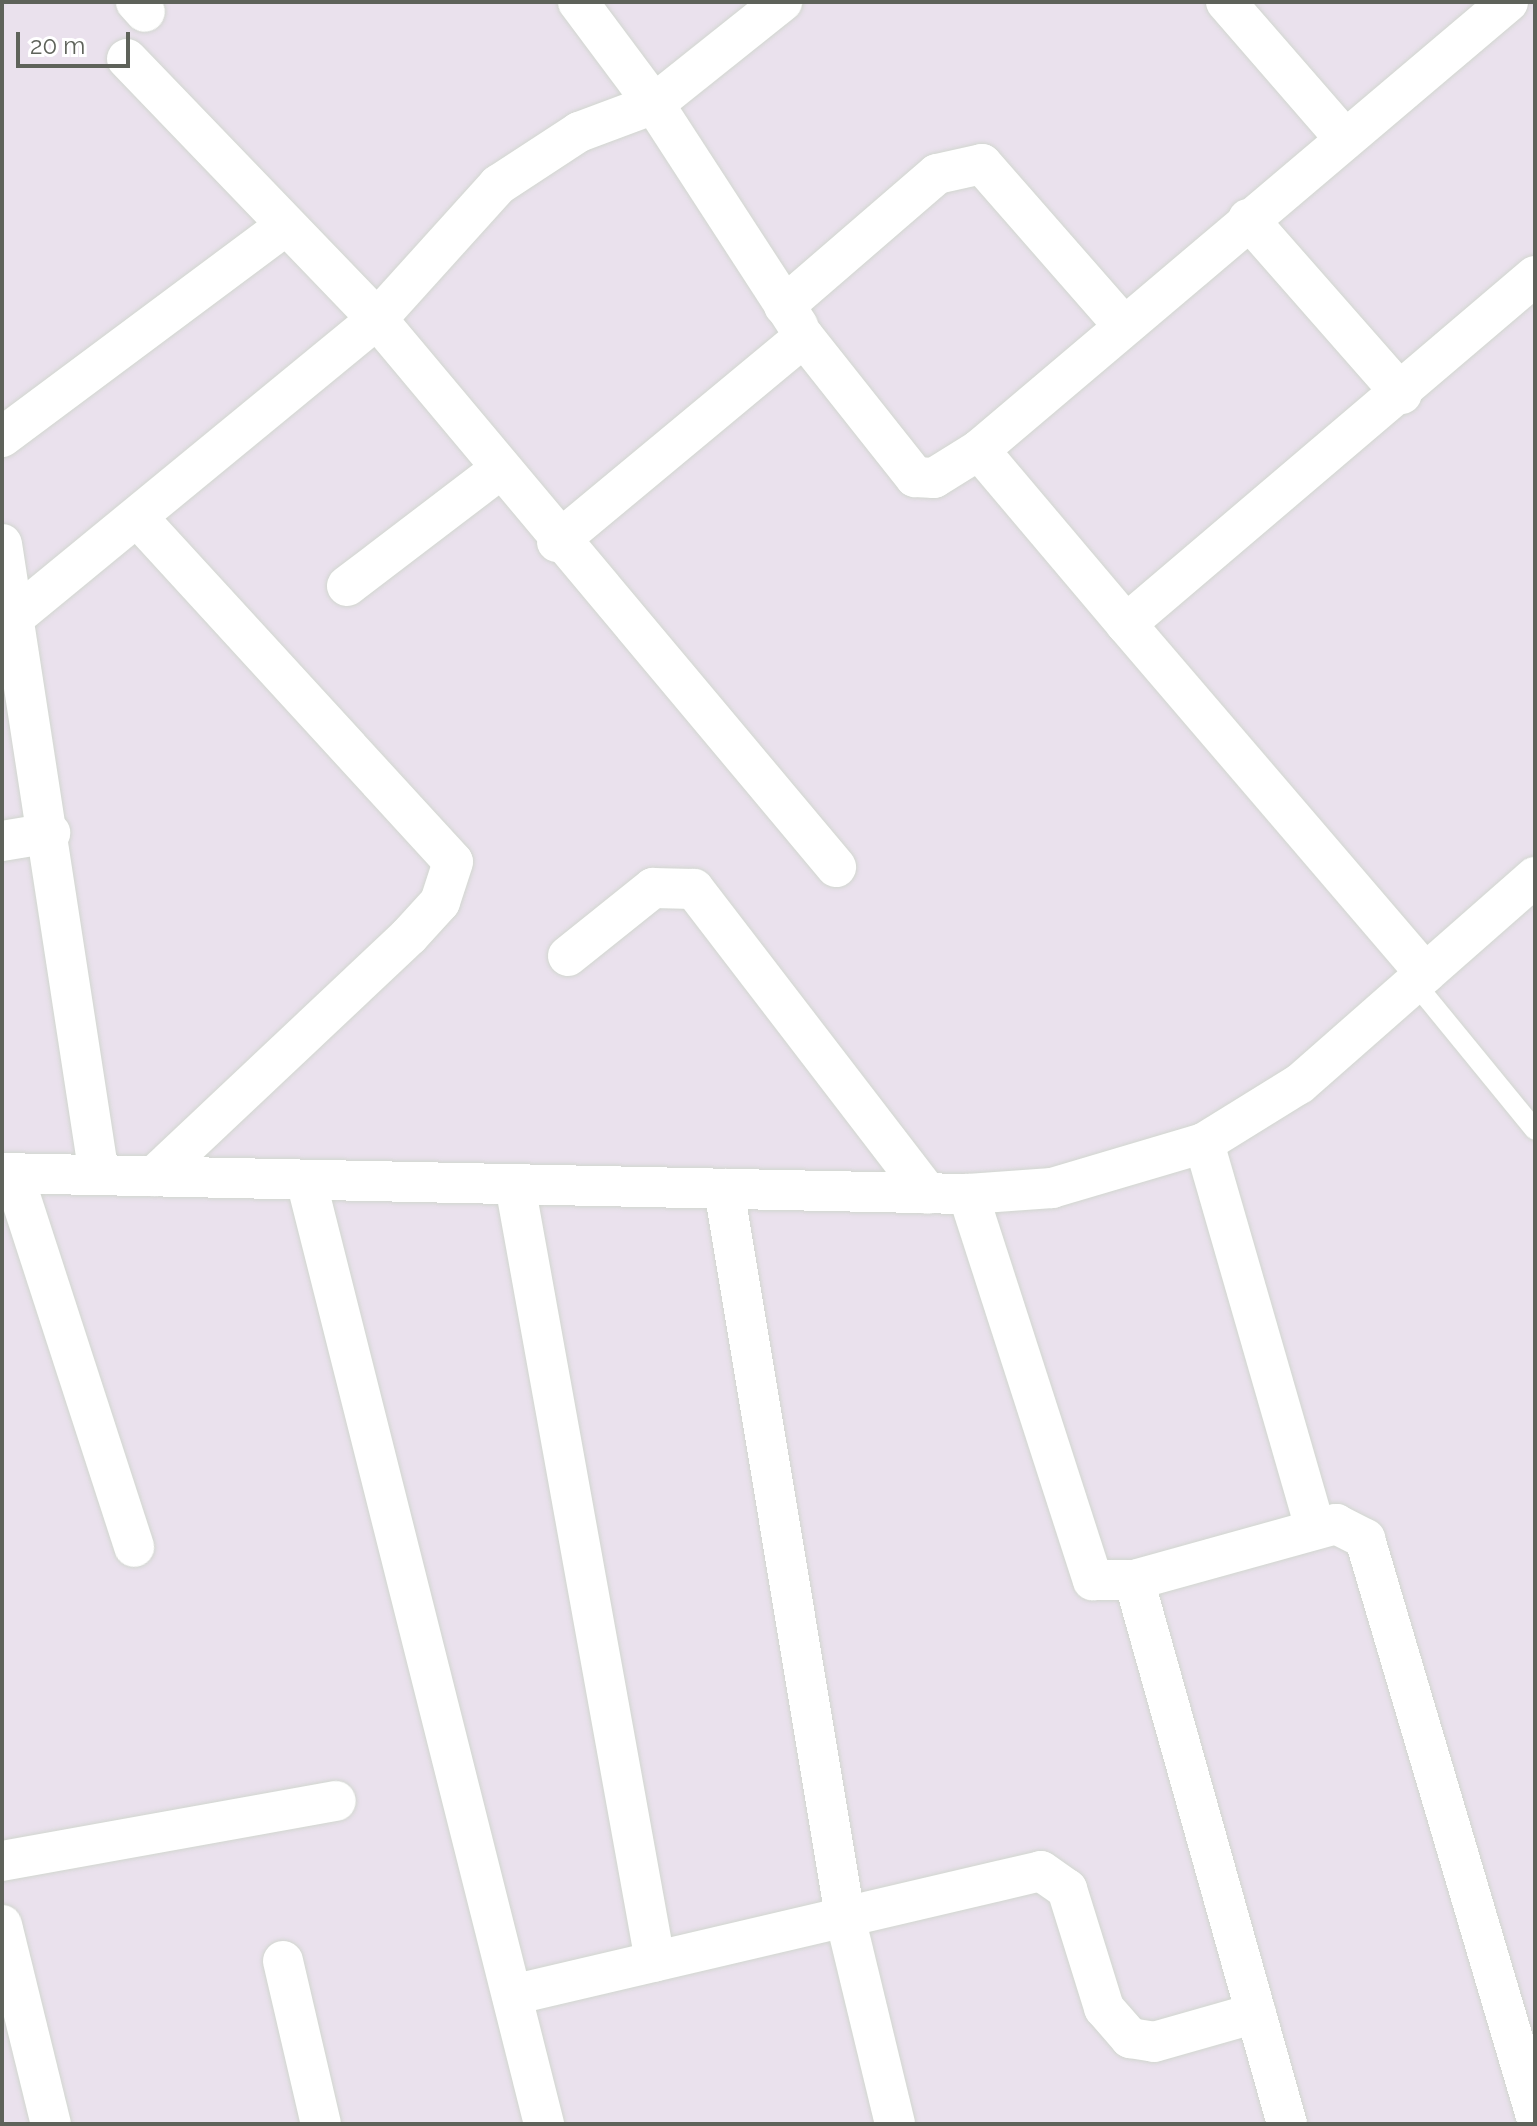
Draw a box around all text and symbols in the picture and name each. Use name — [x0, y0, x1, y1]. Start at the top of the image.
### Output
scale bar — [20, 16, 134, 66]
text: 20 m — [30, 31, 85, 60]

